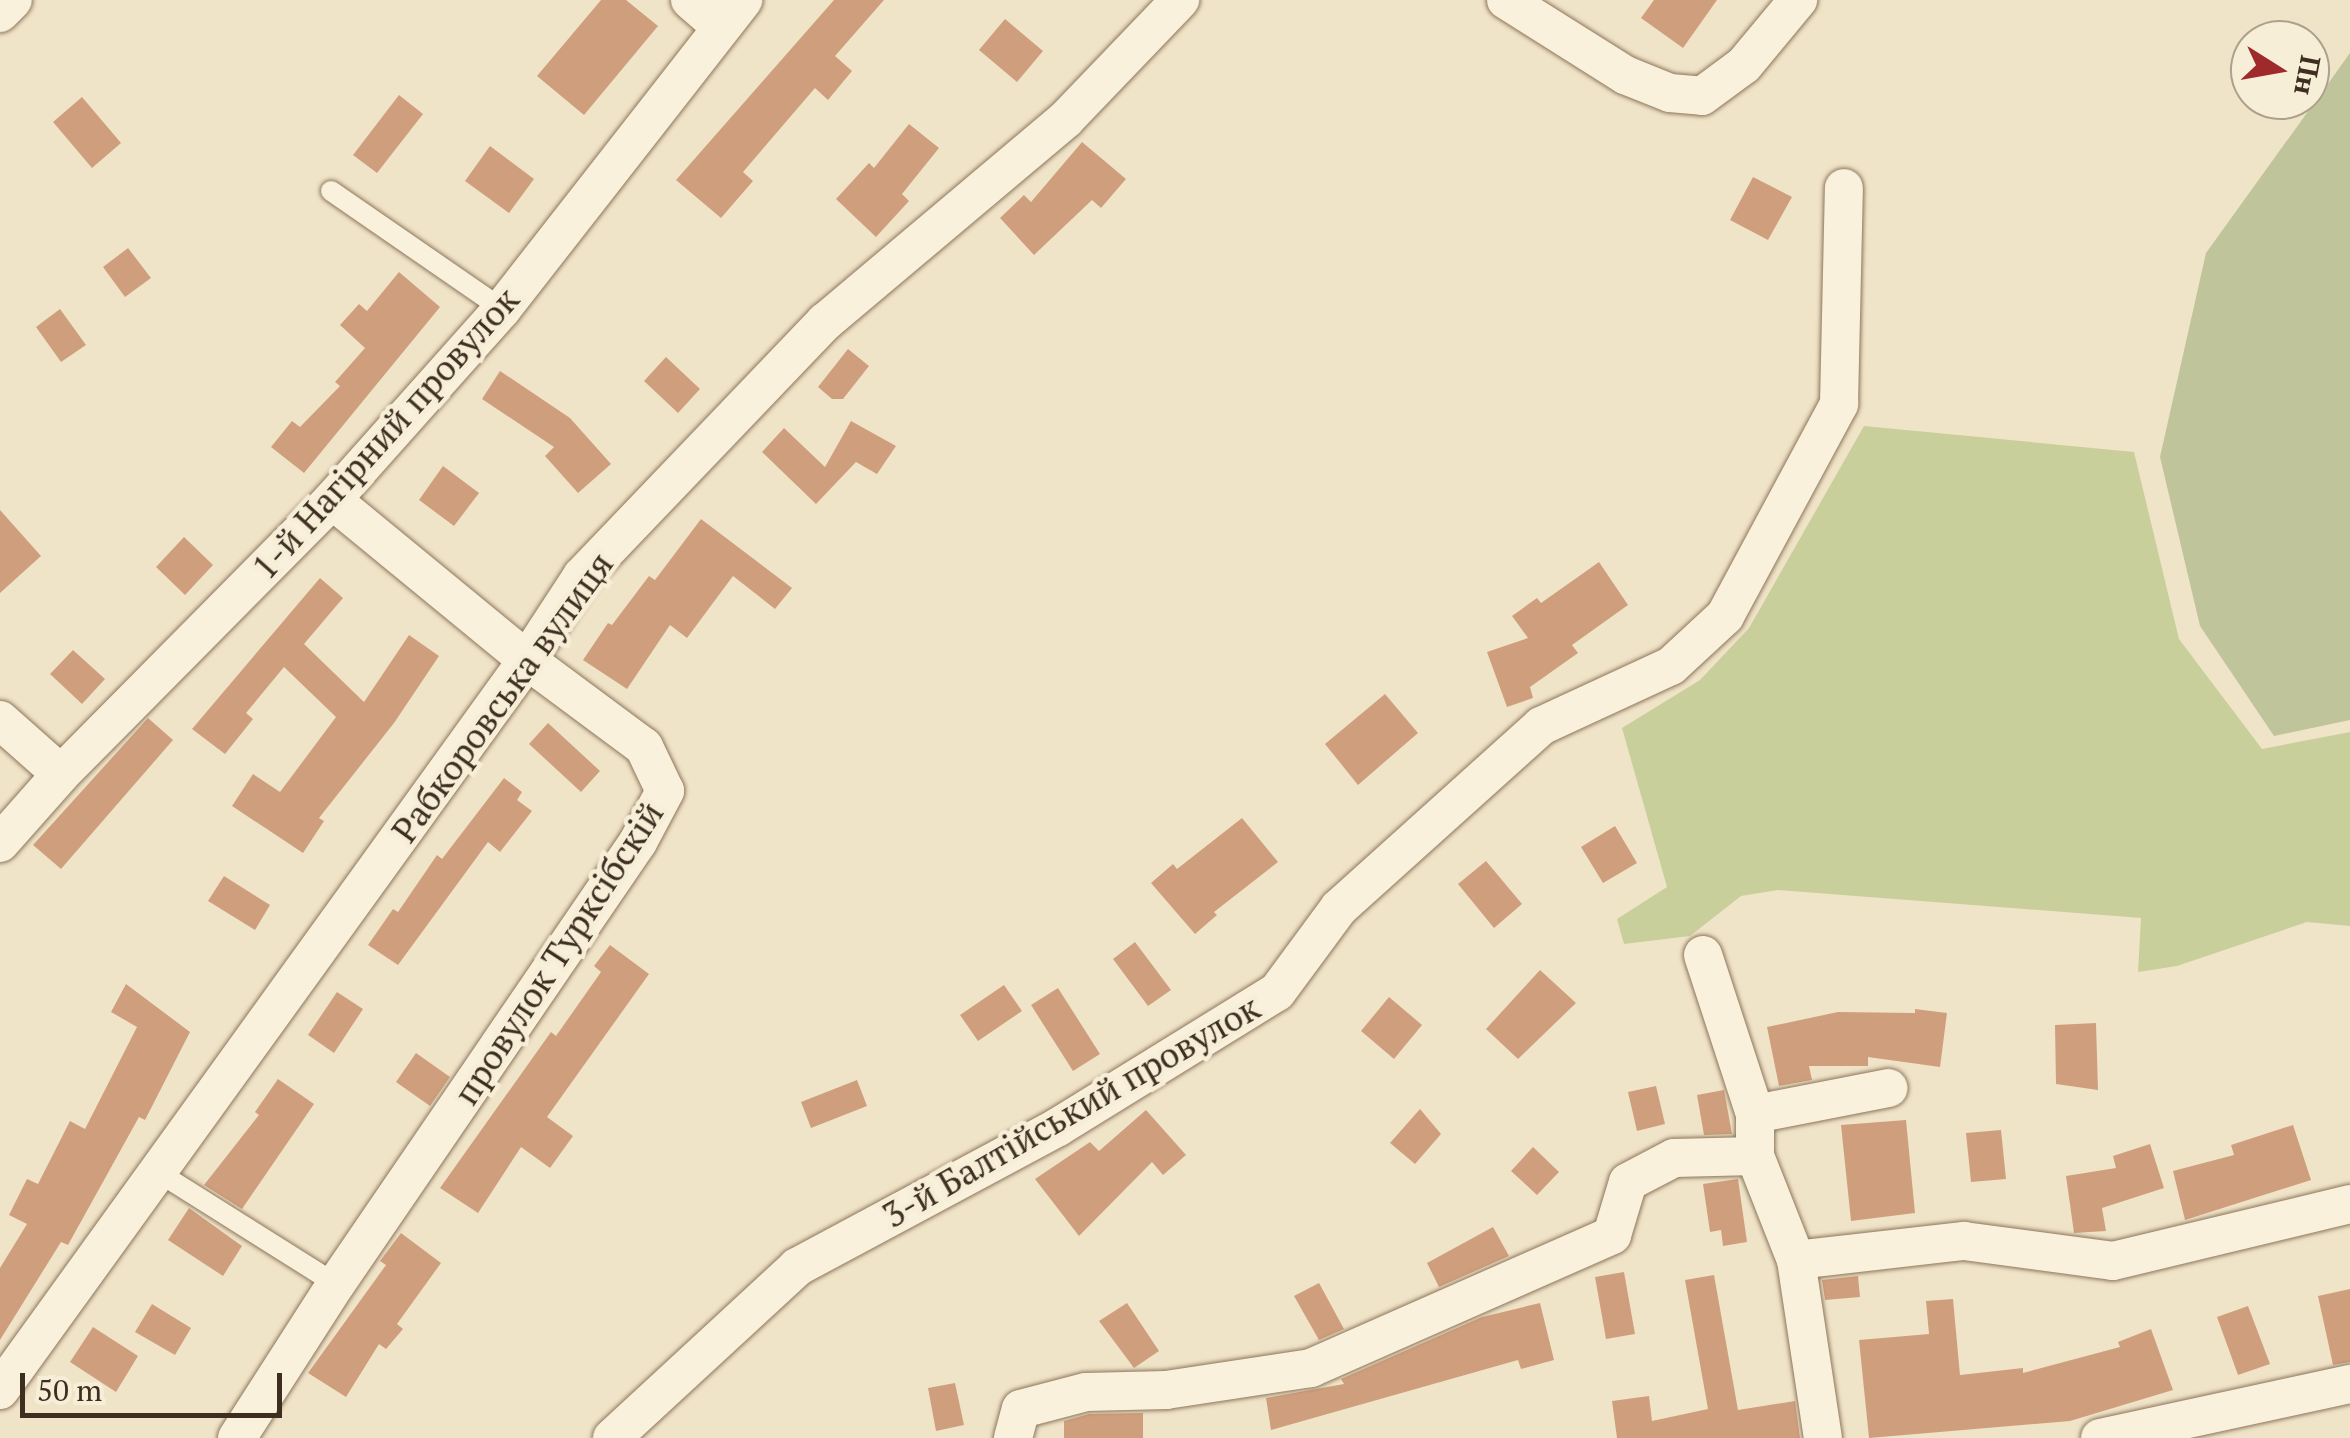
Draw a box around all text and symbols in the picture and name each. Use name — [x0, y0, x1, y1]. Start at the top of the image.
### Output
north arrow — [2230, 20, 2330, 120]
text: Пн — [2286, 52, 2330, 99]
street label: 1-й Нагірний провулок — [243, 278, 527, 588]
street label: Рабкоровська вулиця — [383, 544, 621, 850]
street label: провулок Турксібскій — [444, 794, 672, 1112]
street label: 3-й Балтійський провулок — [875, 986, 1267, 1236]
scale bar — [25, 1353, 288, 1415]
text: 50 m — [37, 1370, 102, 1410]

